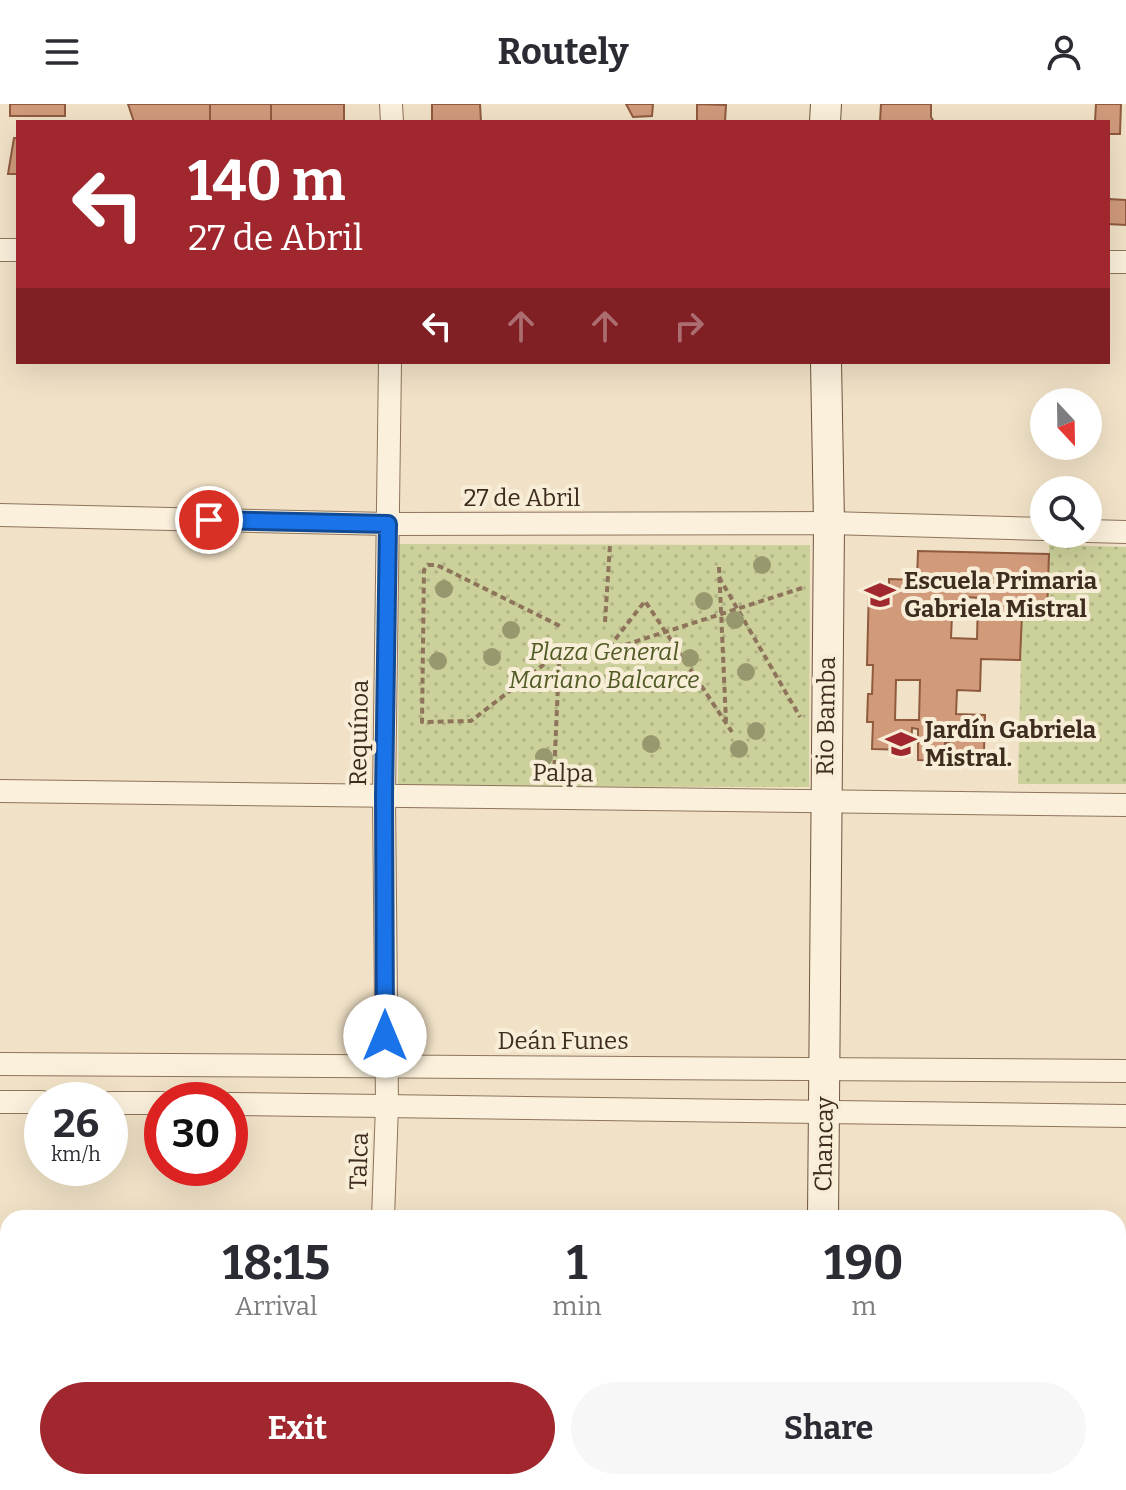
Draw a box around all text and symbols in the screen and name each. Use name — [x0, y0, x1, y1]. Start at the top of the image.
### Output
icon: menu — [40, 30, 84, 74]
text: Routely — [498, 30, 628, 74]
icon: person — [1042, 30, 1086, 74]
text: 140 m — [188, 148, 345, 215]
icon: left — [56, 152, 160, 256]
text: 27 de Abril — [188, 216, 363, 260]
icon: left — [415, 304, 459, 348]
icon: ahead — [499, 304, 543, 348]
icon: ahead — [583, 304, 627, 348]
icon: right — [667, 304, 711, 348]
north arrow — [1030, 388, 1102, 460]
map controls — [1030, 388, 1102, 548]
button: search — [1030, 476, 1102, 548]
street label: 27 de Abril — [464, 484, 580, 512]
pin — [175, 486, 243, 554]
icon: arrive — [187, 498, 231, 542]
place label: Escuela Primaria Gabriela Mistral — [904, 567, 1098, 623]
school or university icon: Escuela Primaria Gabriela Mistral — [863, 578, 897, 612]
park label: Plaza General Mariano Balcarce — [509, 638, 699, 694]
street label: Rio Bamba — [811, 656, 841, 776]
street label: Requínoa — [344, 680, 374, 786]
place label: Jardín Gabriela Mistral. — [923, 716, 1097, 772]
school or university icon: Jardín Gabriela Mistral. — [884, 727, 918, 761]
street label: Palpa — [532, 758, 594, 788]
position arrow — [343, 994, 427, 1078]
street label: Deán Funes — [497, 1027, 629, 1055]
speed limit sign: 30 — [144, 1082, 248, 1186]
street label: Chancay — [809, 1096, 839, 1192]
text: 26 — [53, 1100, 99, 1148]
street label: Talca — [344, 1132, 374, 1190]
text: km/h — [51, 1142, 101, 1166]
text: 18:15 — [222, 1234, 330, 1292]
text: 1 — [567, 1234, 587, 1292]
text: 190 — [824, 1234, 904, 1292]
text: Arrival — [235, 1291, 317, 1322]
text: min — [553, 1291, 602, 1322]
text: m — [851, 1291, 876, 1322]
button: Exit — [40, 1382, 555, 1474]
button: Share — [571, 1382, 1086, 1474]

